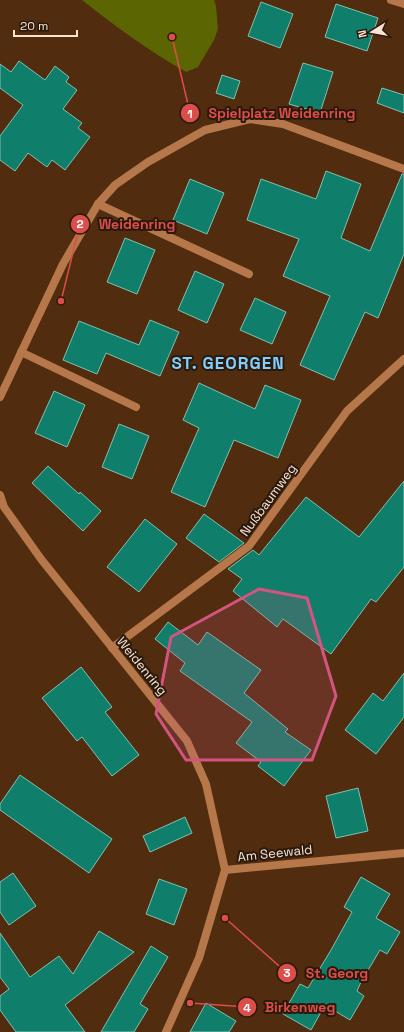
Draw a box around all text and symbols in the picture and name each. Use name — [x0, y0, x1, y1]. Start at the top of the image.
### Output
scale bar — [14, 12, 77, 38]
north arrow — [352, 12, 392, 52]
text: 20 m — [20, 18, 48, 34]
text: N — [355, 29, 370, 39]
callout: Spielplatz Weidenring — [180, 100, 363, 126]
text: Spielplatz Weidenring — [208, 104, 356, 122]
text: 1 — [187, 106, 193, 122]
callout: Weidenring — [70, 211, 183, 237]
text: Weidenring — [99, 215, 175, 233]
text: 2 — [76, 216, 84, 232]
district label: ST. GEORGEN — [171, 352, 285, 374]
street label: Nußbaumweg — [236, 460, 300, 540]
street label: Weidenring — [113, 633, 171, 699]
street label: Am Seewald — [237, 841, 313, 865]
callout: St. Georg — [277, 960, 376, 986]
text: St. Georg — [306, 964, 368, 982]
text: 3 — [283, 965, 291, 981]
callout: Birkenweg — [237, 994, 343, 1020]
text: Birkenweg — [265, 998, 335, 1016]
text: 4 — [243, 1000, 251, 1016]

